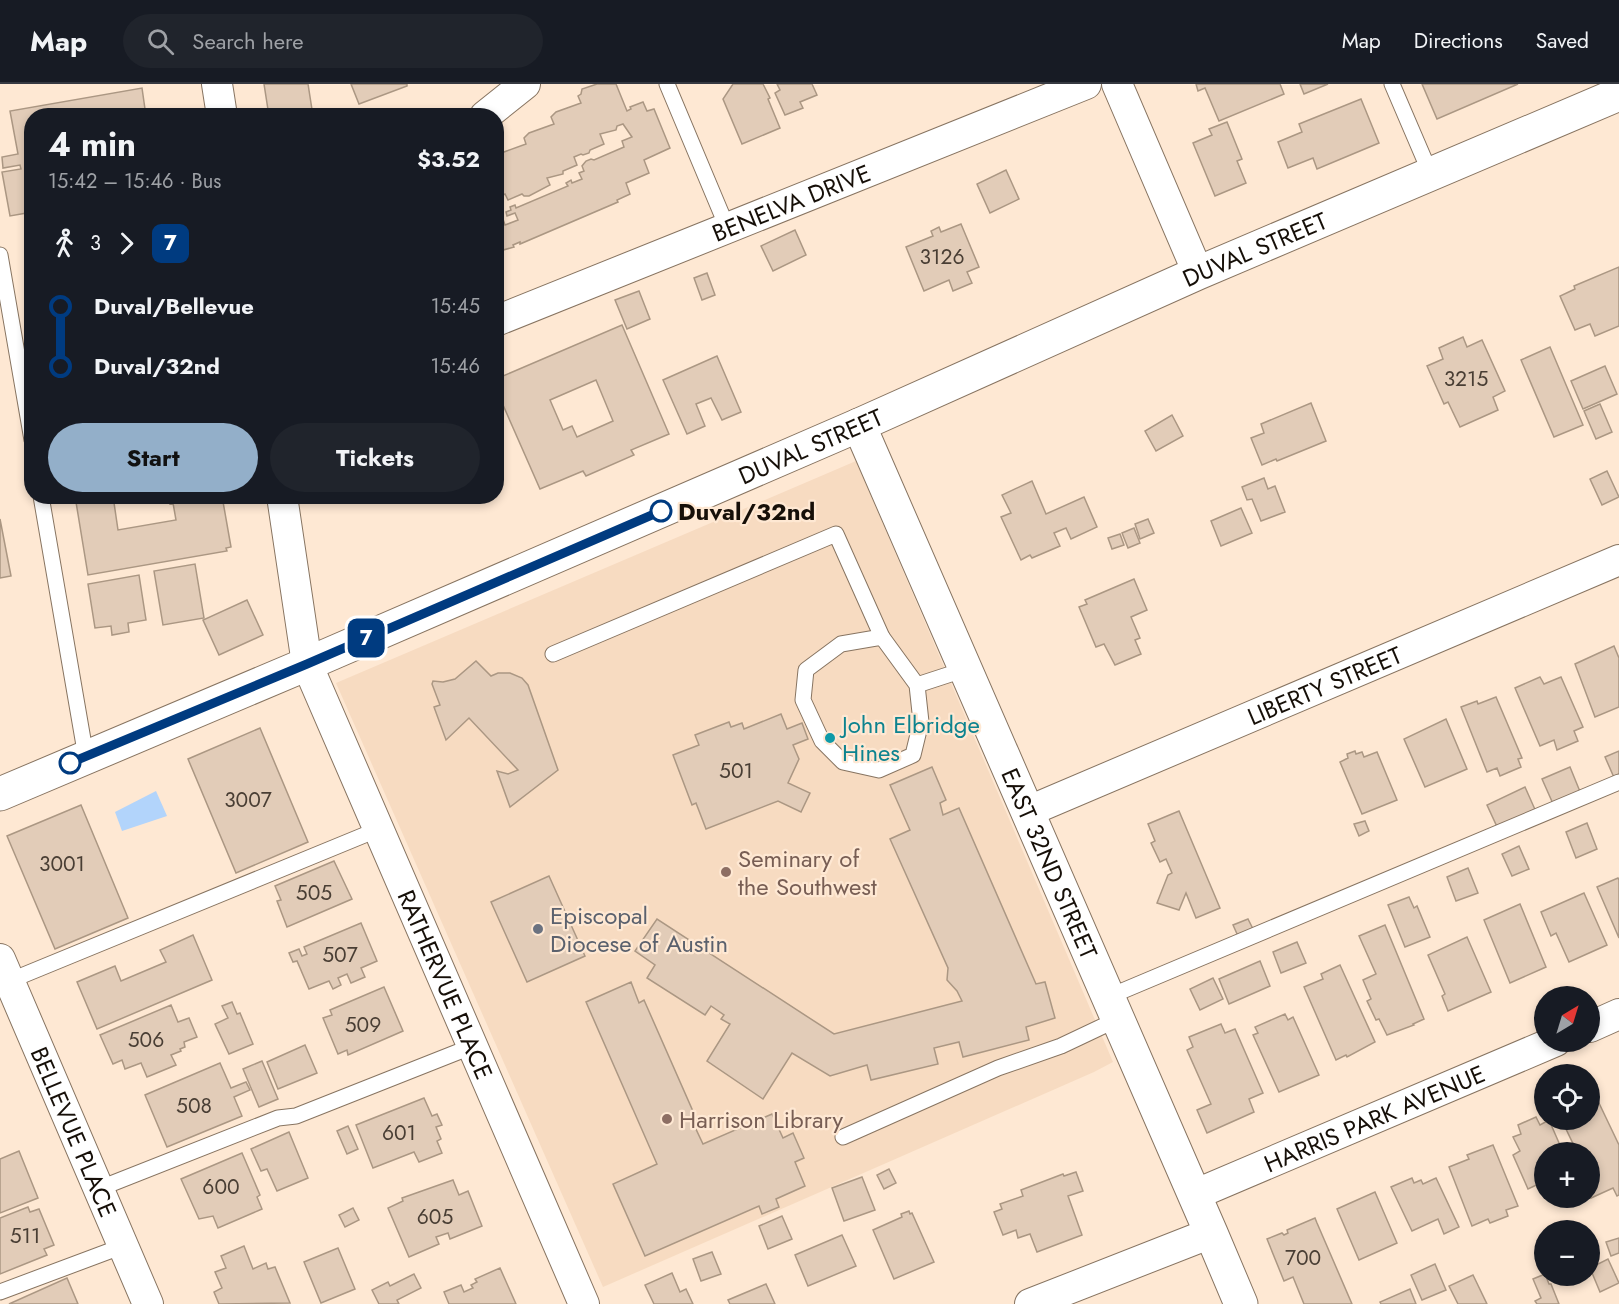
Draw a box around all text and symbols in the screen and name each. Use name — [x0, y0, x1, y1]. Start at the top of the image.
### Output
search box — [123, 14, 543, 68]
text: Map — [30, 21, 87, 62]
icon: search — [144, 25, 177, 58]
text: Search here — [192, 25, 304, 57]
text: Map — [1342, 26, 1381, 56]
text: Directions — [1414, 26, 1503, 56]
text: Saved — [1536, 26, 1589, 56]
text: 4 min — [48, 121, 136, 168]
text: $3.52 — [417, 143, 480, 175]
street label: BENELVA DRIVE — [707, 155, 876, 250]
text: 15:42 – 15:46 · Bus — [48, 167, 221, 196]
street label: DUVAL STREET — [1177, 203, 1332, 295]
icon: walk — [48, 227, 81, 260]
icon: forward — [110, 227, 143, 260]
text: 7 — [164, 228, 177, 258]
text: 3 — [90, 229, 101, 258]
house number: 3126 — [920, 242, 964, 272]
text: Duval/Bellevue — [94, 290, 254, 322]
text: 15:45 — [431, 292, 480, 321]
text: Duval/32nd — [94, 350, 220, 382]
text: 15:46 — [431, 352, 480, 381]
house number: 3215 — [1444, 364, 1488, 394]
street label: DUVAL STREET — [733, 399, 888, 493]
button: Start — [48, 423, 258, 492]
button: Tickets — [270, 423, 480, 492]
place label: Duval/32nd — [678, 494, 815, 529]
marker: Duval/32nd — [650, 500, 672, 522]
line badge: 7 — [346, 618, 386, 658]
text: 7 — [360, 623, 372, 653]
street label: LIBERTY STREET — [1242, 637, 1407, 734]
place label: John Elbridge Hines — [839, 707, 980, 770]
marker: John Elbridge Hines — [823, 731, 837, 745]
unlabelled marker — [59, 752, 81, 774]
house number: 501 — [719, 756, 753, 786]
street label: EAST 32ND STREET — [993, 762, 1107, 964]
house number: 3007 — [224, 785, 272, 815]
place label: Seminary of the Southwest — [738, 841, 877, 904]
house number: 3001 — [39, 849, 85, 879]
marker: Seminary of the Southwest — [719, 865, 733, 879]
house number: 505 — [296, 878, 332, 908]
street label: RATHERVUE PLACE — [389, 884, 502, 1085]
place label: Episcopal Diocese of Austin — [550, 898, 728, 961]
marker: Episcopal Diocese of Austin — [531, 922, 545, 936]
house number: 507 — [322, 940, 358, 970]
north arrow — [1534, 986, 1600, 1052]
map controls — [1534, 986, 1600, 1286]
house number: 509 — [345, 1010, 381, 1040]
house number: 506 — [128, 1025, 164, 1055]
street label: BELLEVUE PLACE — [22, 1041, 126, 1222]
street label: HARRIS PARK AVENUE — [1258, 1056, 1490, 1181]
button: locate — [1534, 1064, 1600, 1130]
house number: 508 — [176, 1091, 212, 1121]
place label: Harrison Library — [679, 1102, 843, 1137]
marker: Harrison Library — [660, 1112, 674, 1126]
house number: 601 — [382, 1118, 416, 1148]
button: + — [1534, 1142, 1600, 1208]
house number: 600 — [202, 1172, 240, 1202]
house number: 605 — [417, 1202, 453, 1232]
button: − — [1534, 1220, 1600, 1286]
house number: 511 — [10, 1221, 40, 1251]
house number: 700 — [1285, 1243, 1321, 1273]

